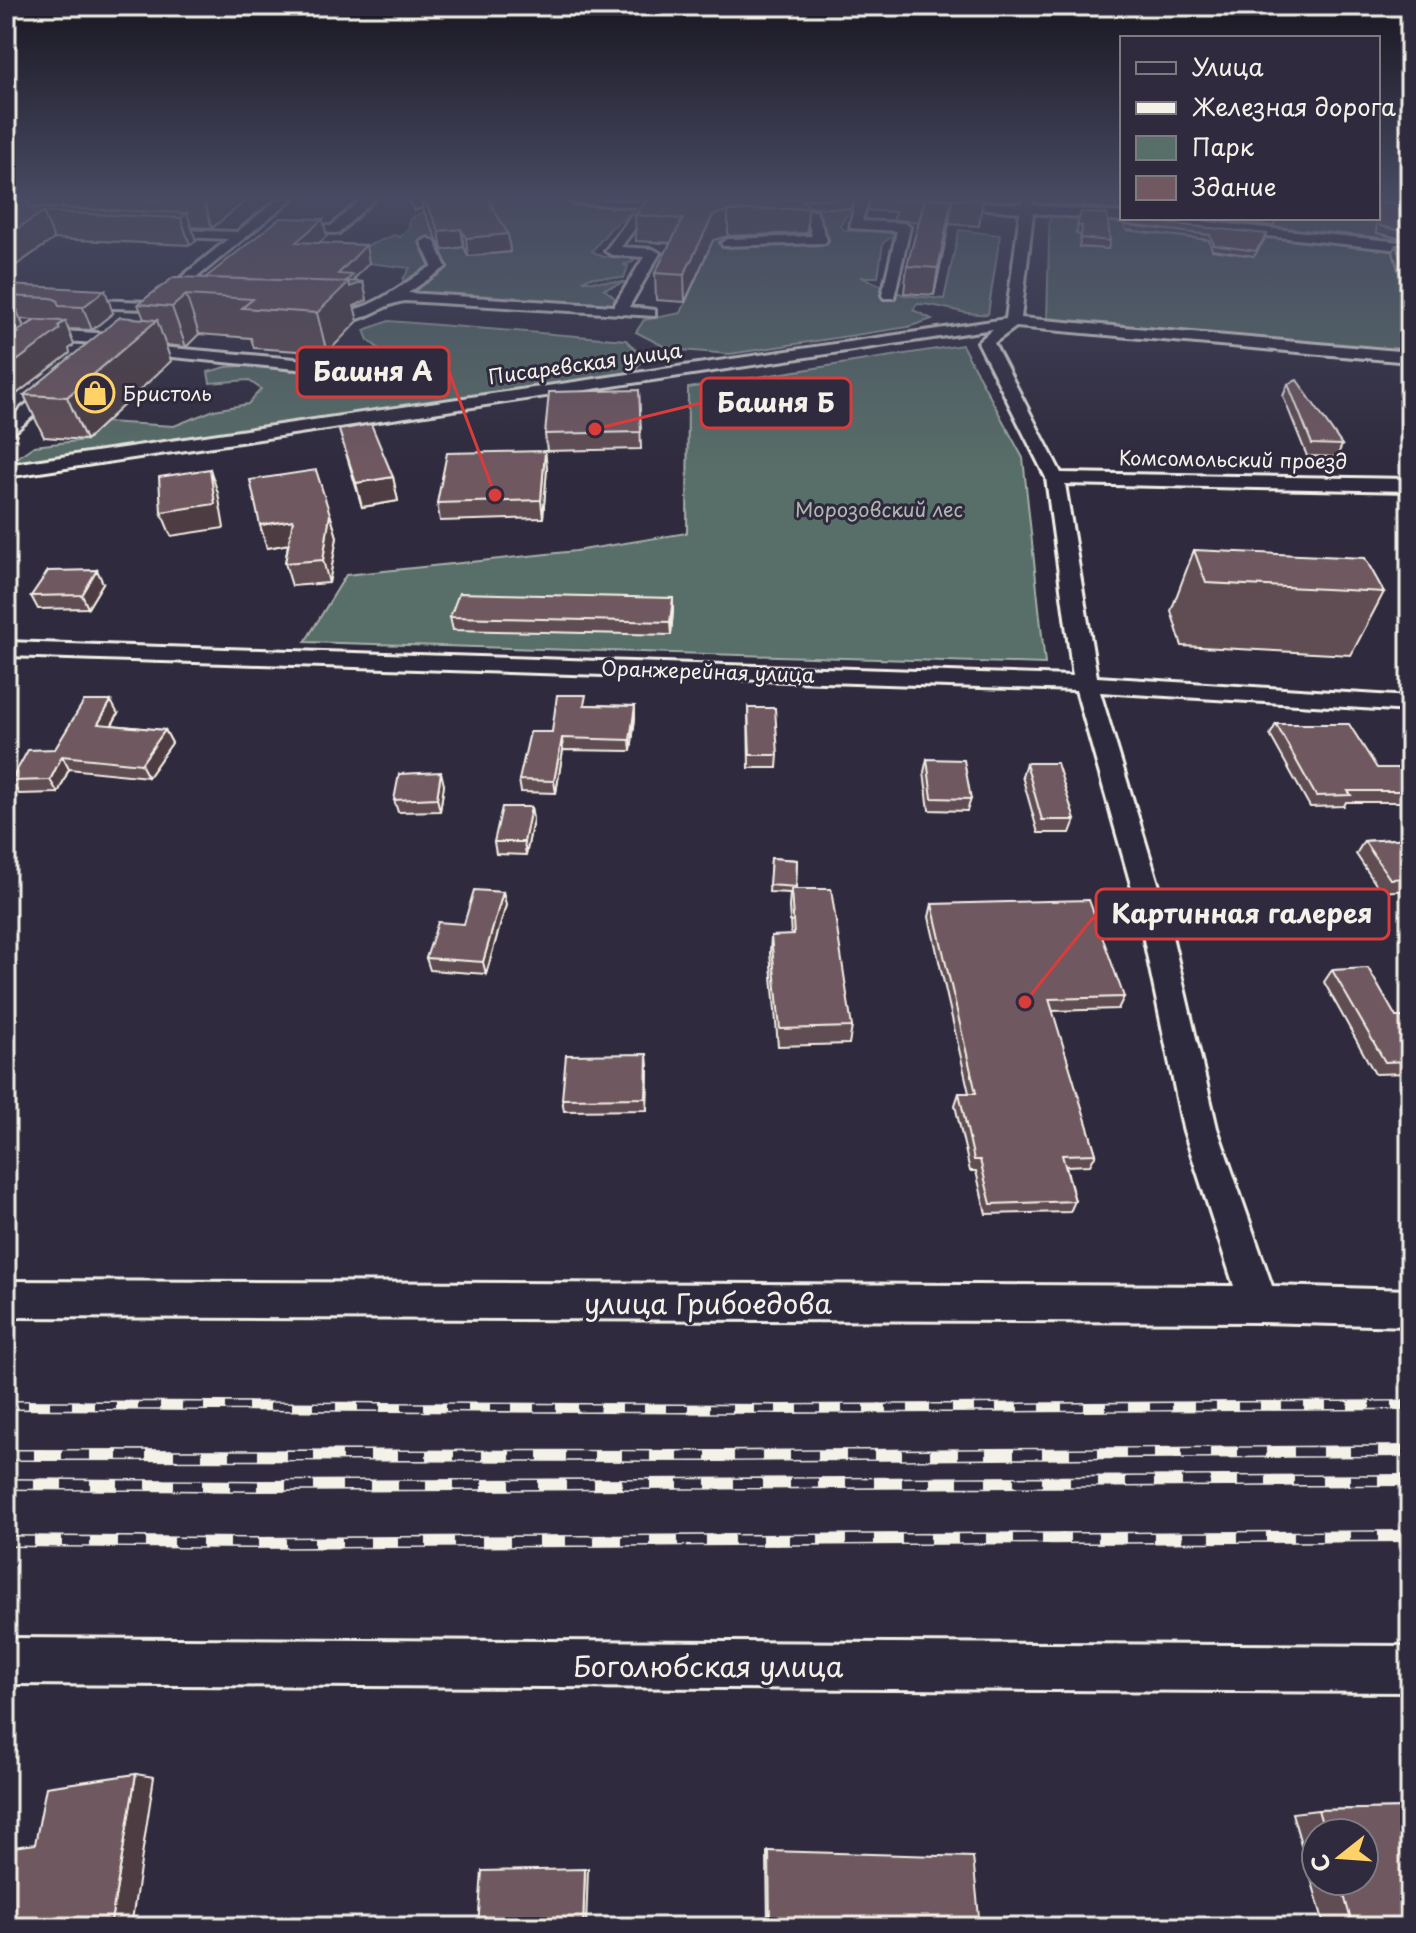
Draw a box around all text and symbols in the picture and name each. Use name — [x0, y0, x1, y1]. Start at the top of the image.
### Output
legend — [1120, 36, 1380, 220]
text: Улица — [1192, 48, 1264, 84]
text: Железная дорога — [1192, 88, 1396, 124]
text: Парк — [1192, 128, 1255, 164]
text: Здание — [1192, 168, 1277, 204]
street label: Писаревская улица — [486, 335, 684, 391]
callout: Башня А — [297, 347, 449, 397]
text: Башня А — [313, 351, 433, 390]
shop icon: Бристоль — [74, 372, 116, 414]
place label: Бристоль — [123, 378, 212, 408]
callout: Башня Б — [701, 378, 851, 428]
text: Башня Б — [717, 382, 835, 421]
street label: Комсомольский проезд — [1119, 442, 1347, 476]
park label: Морозовский лес — [795, 494, 963, 524]
street label: Оранжерейная улица — [601, 652, 816, 690]
callout: Картинная галерея — [1096, 889, 1389, 939]
text: Картинная галерея — [1112, 893, 1372, 932]
street label: улица Грибоедова — [584, 1281, 833, 1324]
street label: Боголюбская улица — [573, 1644, 844, 1687]
north arrow — [1300, 1817, 1380, 1897]
text: С — [1301, 1851, 1338, 1876]

